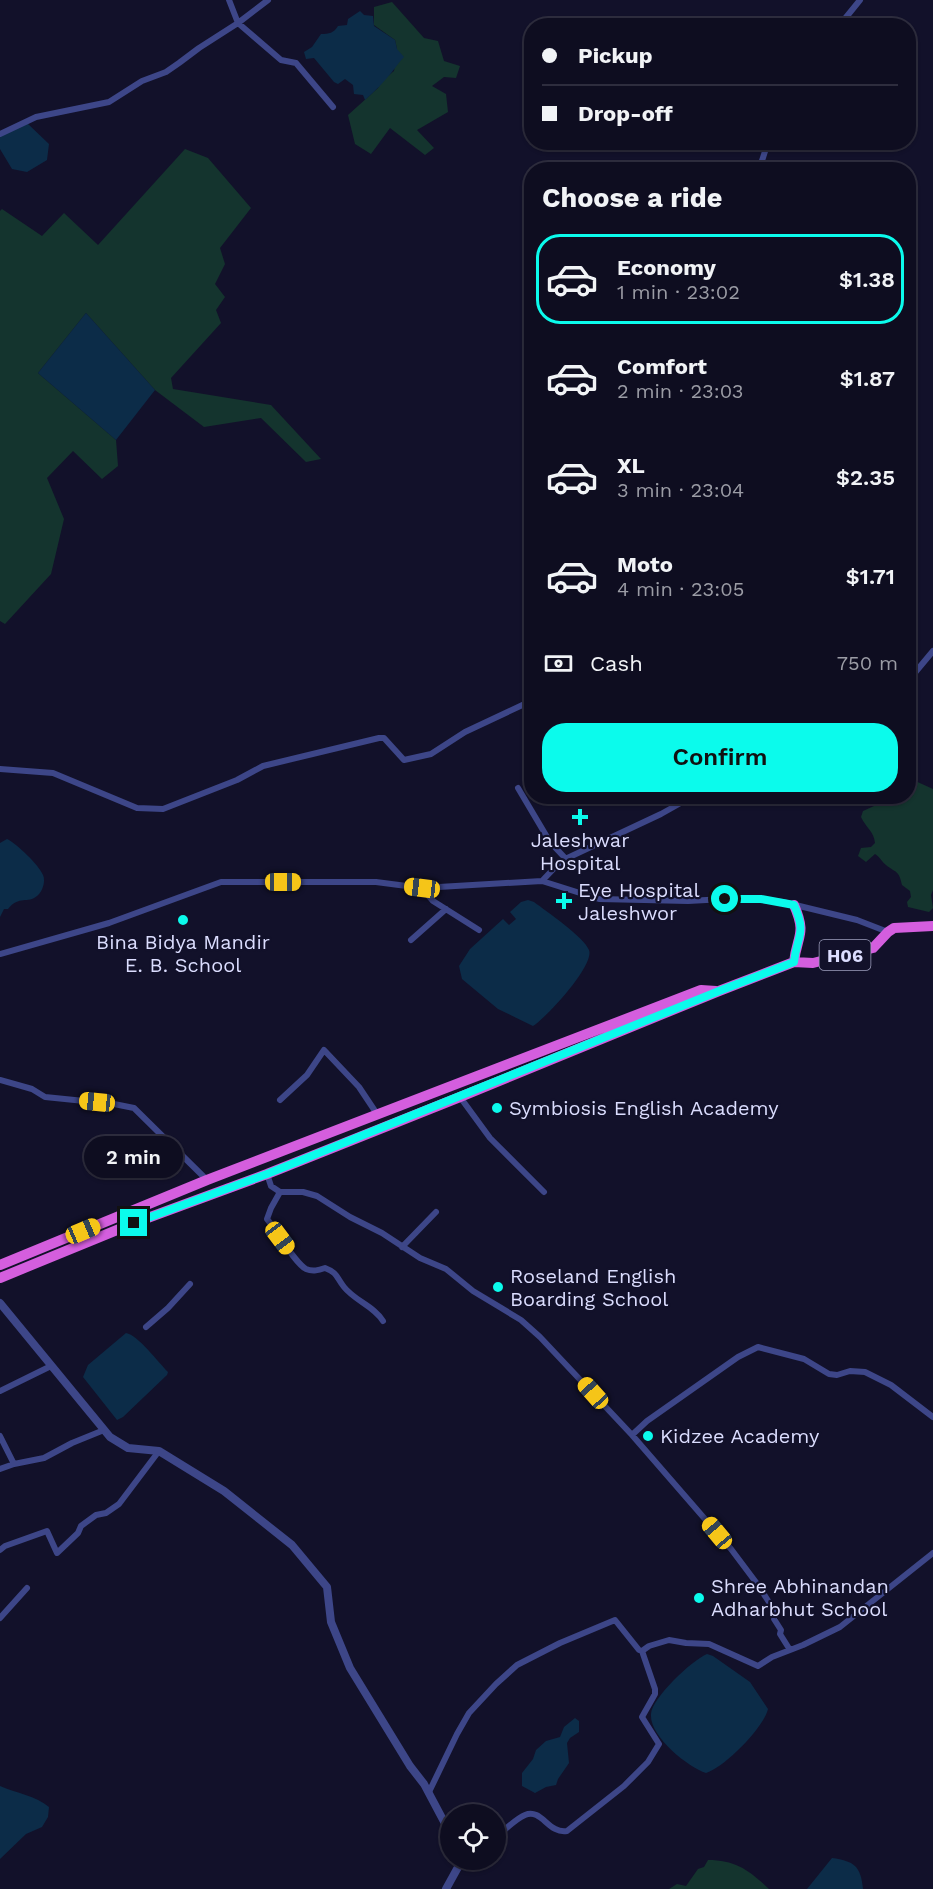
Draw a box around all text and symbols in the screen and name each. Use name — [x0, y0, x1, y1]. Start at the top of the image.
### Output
text: Pickup — [578, 43, 653, 68]
text: Drop-off — [578, 101, 673, 126]
text: Choose a ride — [542, 182, 722, 214]
icon: car — [545, 252, 599, 306]
text: Economy — [617, 255, 716, 280]
text: $1.38 — [839, 267, 895, 292]
text: 1 min · 23:02 — [617, 280, 740, 304]
icon: car — [545, 351, 599, 405]
text: Comfort — [617, 354, 707, 379]
text: $1.87 — [840, 366, 895, 391]
text: 2 min · 23:03 — [617, 379, 743, 403]
icon: car — [545, 450, 599, 504]
text: XL — [617, 453, 645, 478]
text: $2.35 — [836, 465, 895, 490]
text: 3 min · 23:04 — [617, 478, 744, 502]
icon: car — [545, 549, 599, 603]
text: Moto — [617, 552, 673, 577]
text: $1.71 — [846, 564, 895, 589]
text: 4 min · 23:05 — [617, 577, 744, 601]
icon: cash — [542, 647, 575, 680]
text: Cash — [590, 651, 643, 676]
text: 750 m — [837, 651, 898, 675]
button: Confirm — [542, 723, 898, 792]
marker: Jaleshwar Hospital — [571, 808, 589, 826]
place label: Jaleshwar Hospital — [531, 828, 629, 875]
car — [265, 873, 301, 891]
car — [403, 877, 441, 899]
place label: Eye Hospital Jaleshwor — [578, 878, 700, 925]
route start — [711, 885, 738, 912]
marker: Eye Hospital Jaleshwor — [555, 892, 573, 910]
marker: Bina Bidya Mandir E. B. School — [176, 913, 190, 927]
place label: Bina Bidya Mandir E. B. School — [96, 930, 270, 977]
road number: H06 — [820, 940, 870, 970]
car — [78, 1091, 116, 1113]
place label: Symbiosis English Academy — [509, 1096, 779, 1120]
marker: Symbiosis English Academy — [490, 1101, 504, 1115]
callout: 2 min — [84, 1136, 184, 1178]
text: 2 min — [106, 1145, 161, 1169]
route end — [120, 1209, 147, 1236]
car — [63, 1216, 103, 1246]
car — [262, 1218, 298, 1258]
place label: Roseland English Boarding School — [510, 1264, 676, 1311]
marker: Roseland English Boarding School — [491, 1280, 505, 1294]
car — [574, 1374, 612, 1412]
place label: Kidzee Academy — [660, 1424, 820, 1448]
marker: Kidzee Academy — [641, 1429, 655, 1443]
car — [699, 1513, 735, 1553]
place label: Shree Abhinandan Adharbhut School — [711, 1574, 889, 1621]
marker: Shree Abhinandan Adharbhut School — [692, 1591, 706, 1605]
map controls — [440, 1804, 506, 1870]
button: locate — [440, 1804, 506, 1870]

